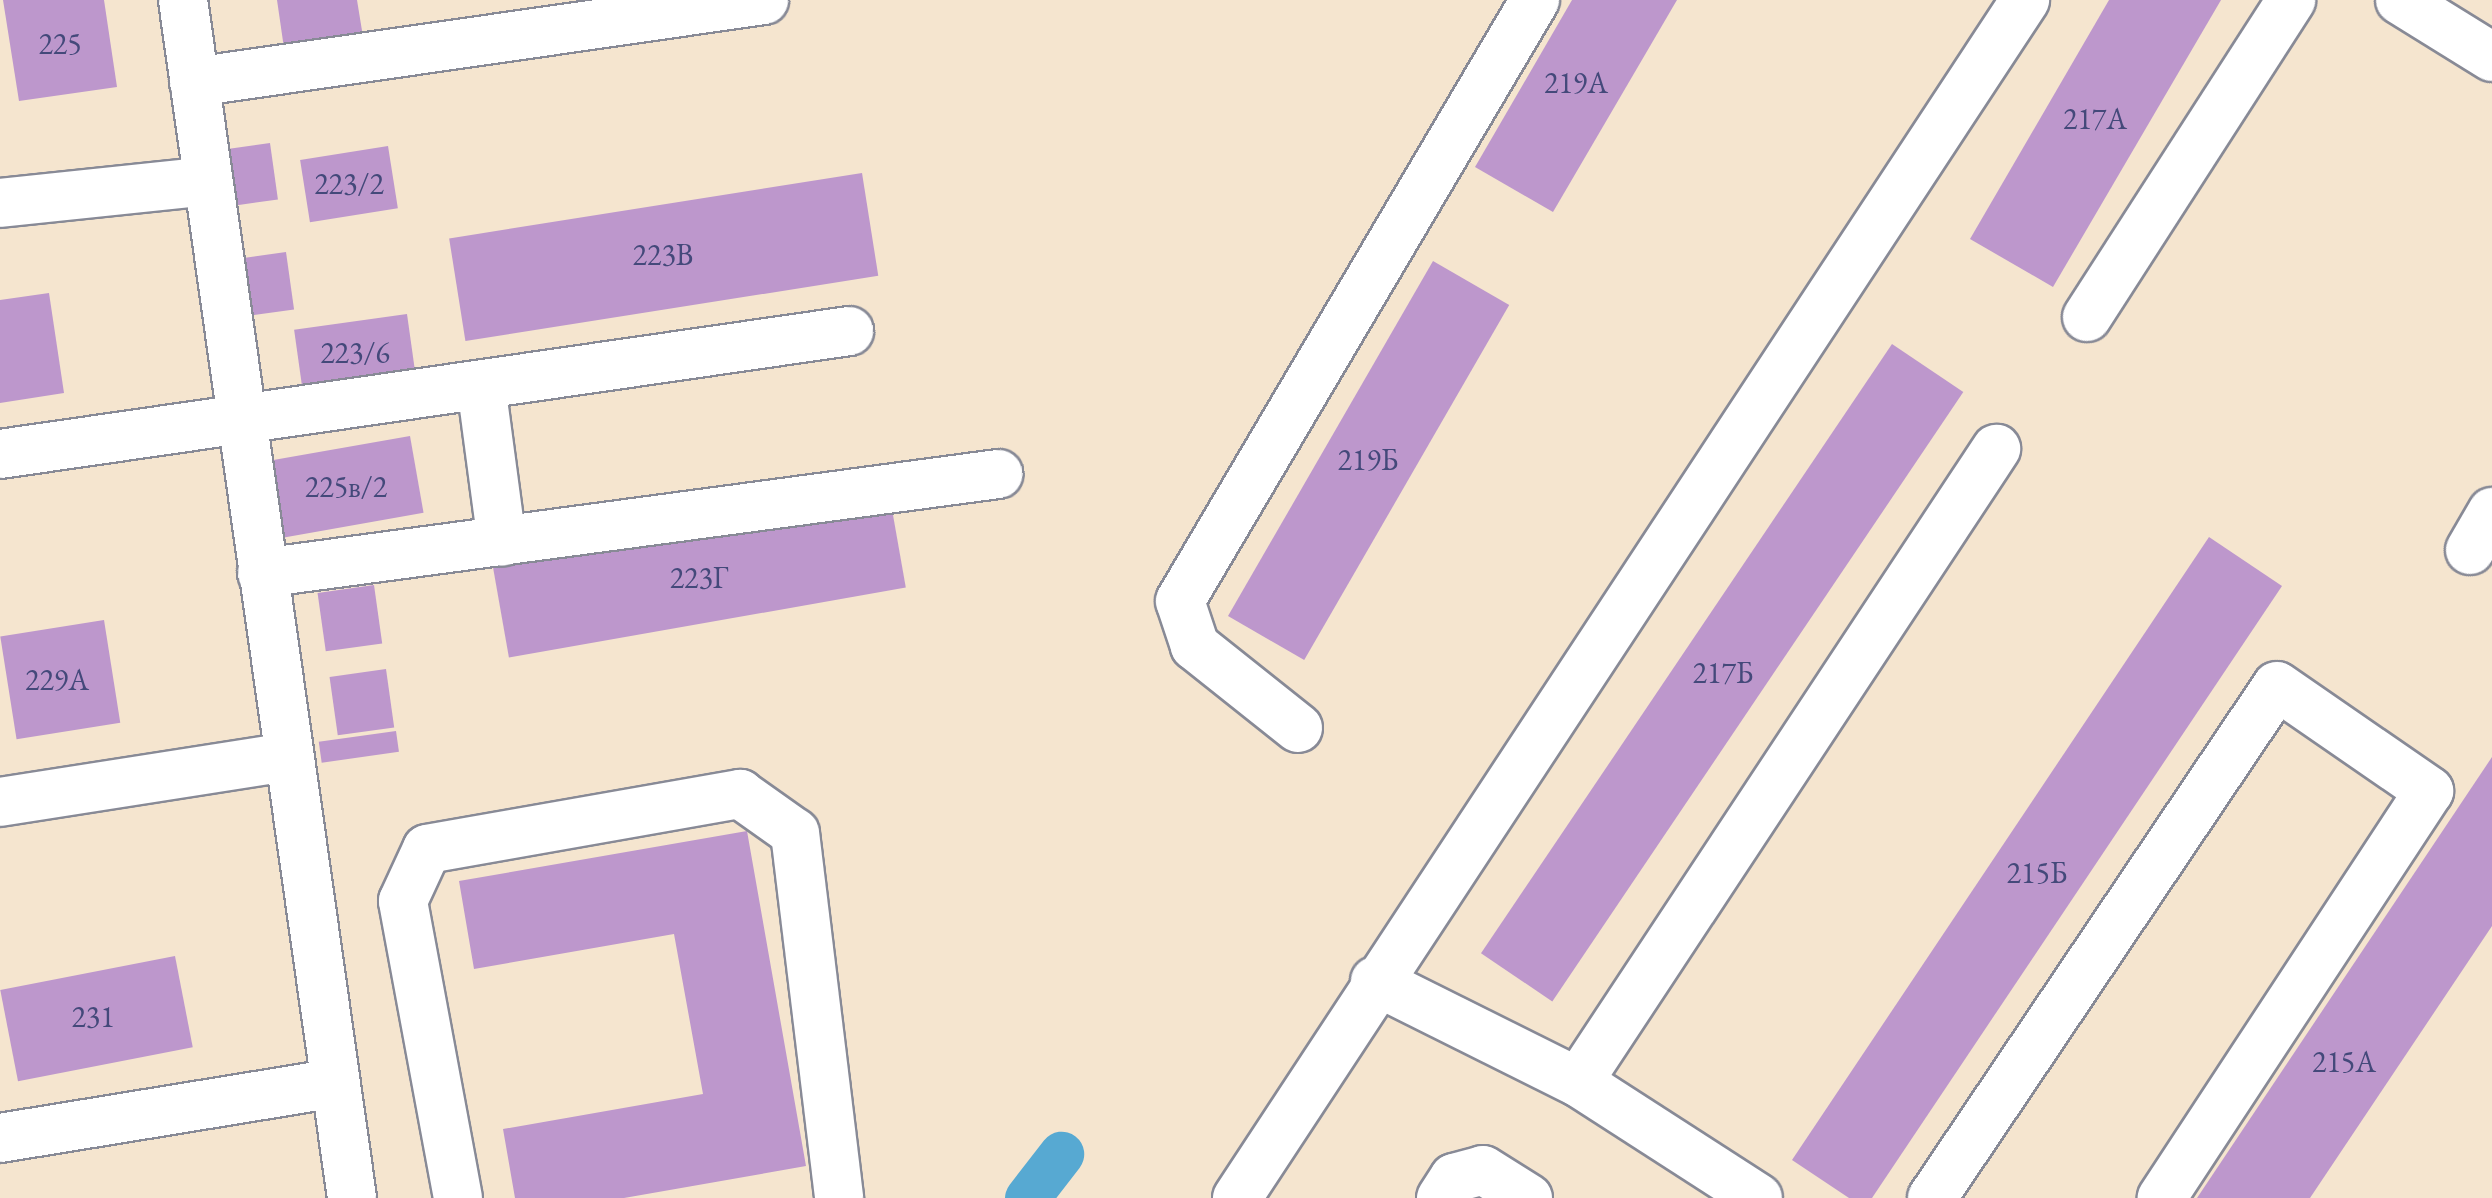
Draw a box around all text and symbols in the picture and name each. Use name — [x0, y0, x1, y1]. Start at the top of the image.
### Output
house number: 225 — [38, 26, 82, 62]
house number: 219А — [1544, 65, 1608, 101]
house number: 217А — [2063, 101, 2127, 137]
house number: 223/2 — [314, 166, 384, 202]
house number: 223В — [633, 237, 693, 273]
house number: 223/6 — [320, 335, 390, 371]
house number: 219Б — [1338, 442, 1398, 478]
house number: 225в/2 — [305, 469, 387, 505]
house number: 223Г — [670, 560, 728, 596]
house number: 217Б — [1693, 655, 1753, 691]
house number: 229А — [25, 662, 89, 698]
house number: 215Б — [2007, 855, 2067, 891]
house number: 231 — [71, 999, 115, 1035]
house number: 215А — [2312, 1044, 2376, 1080]

